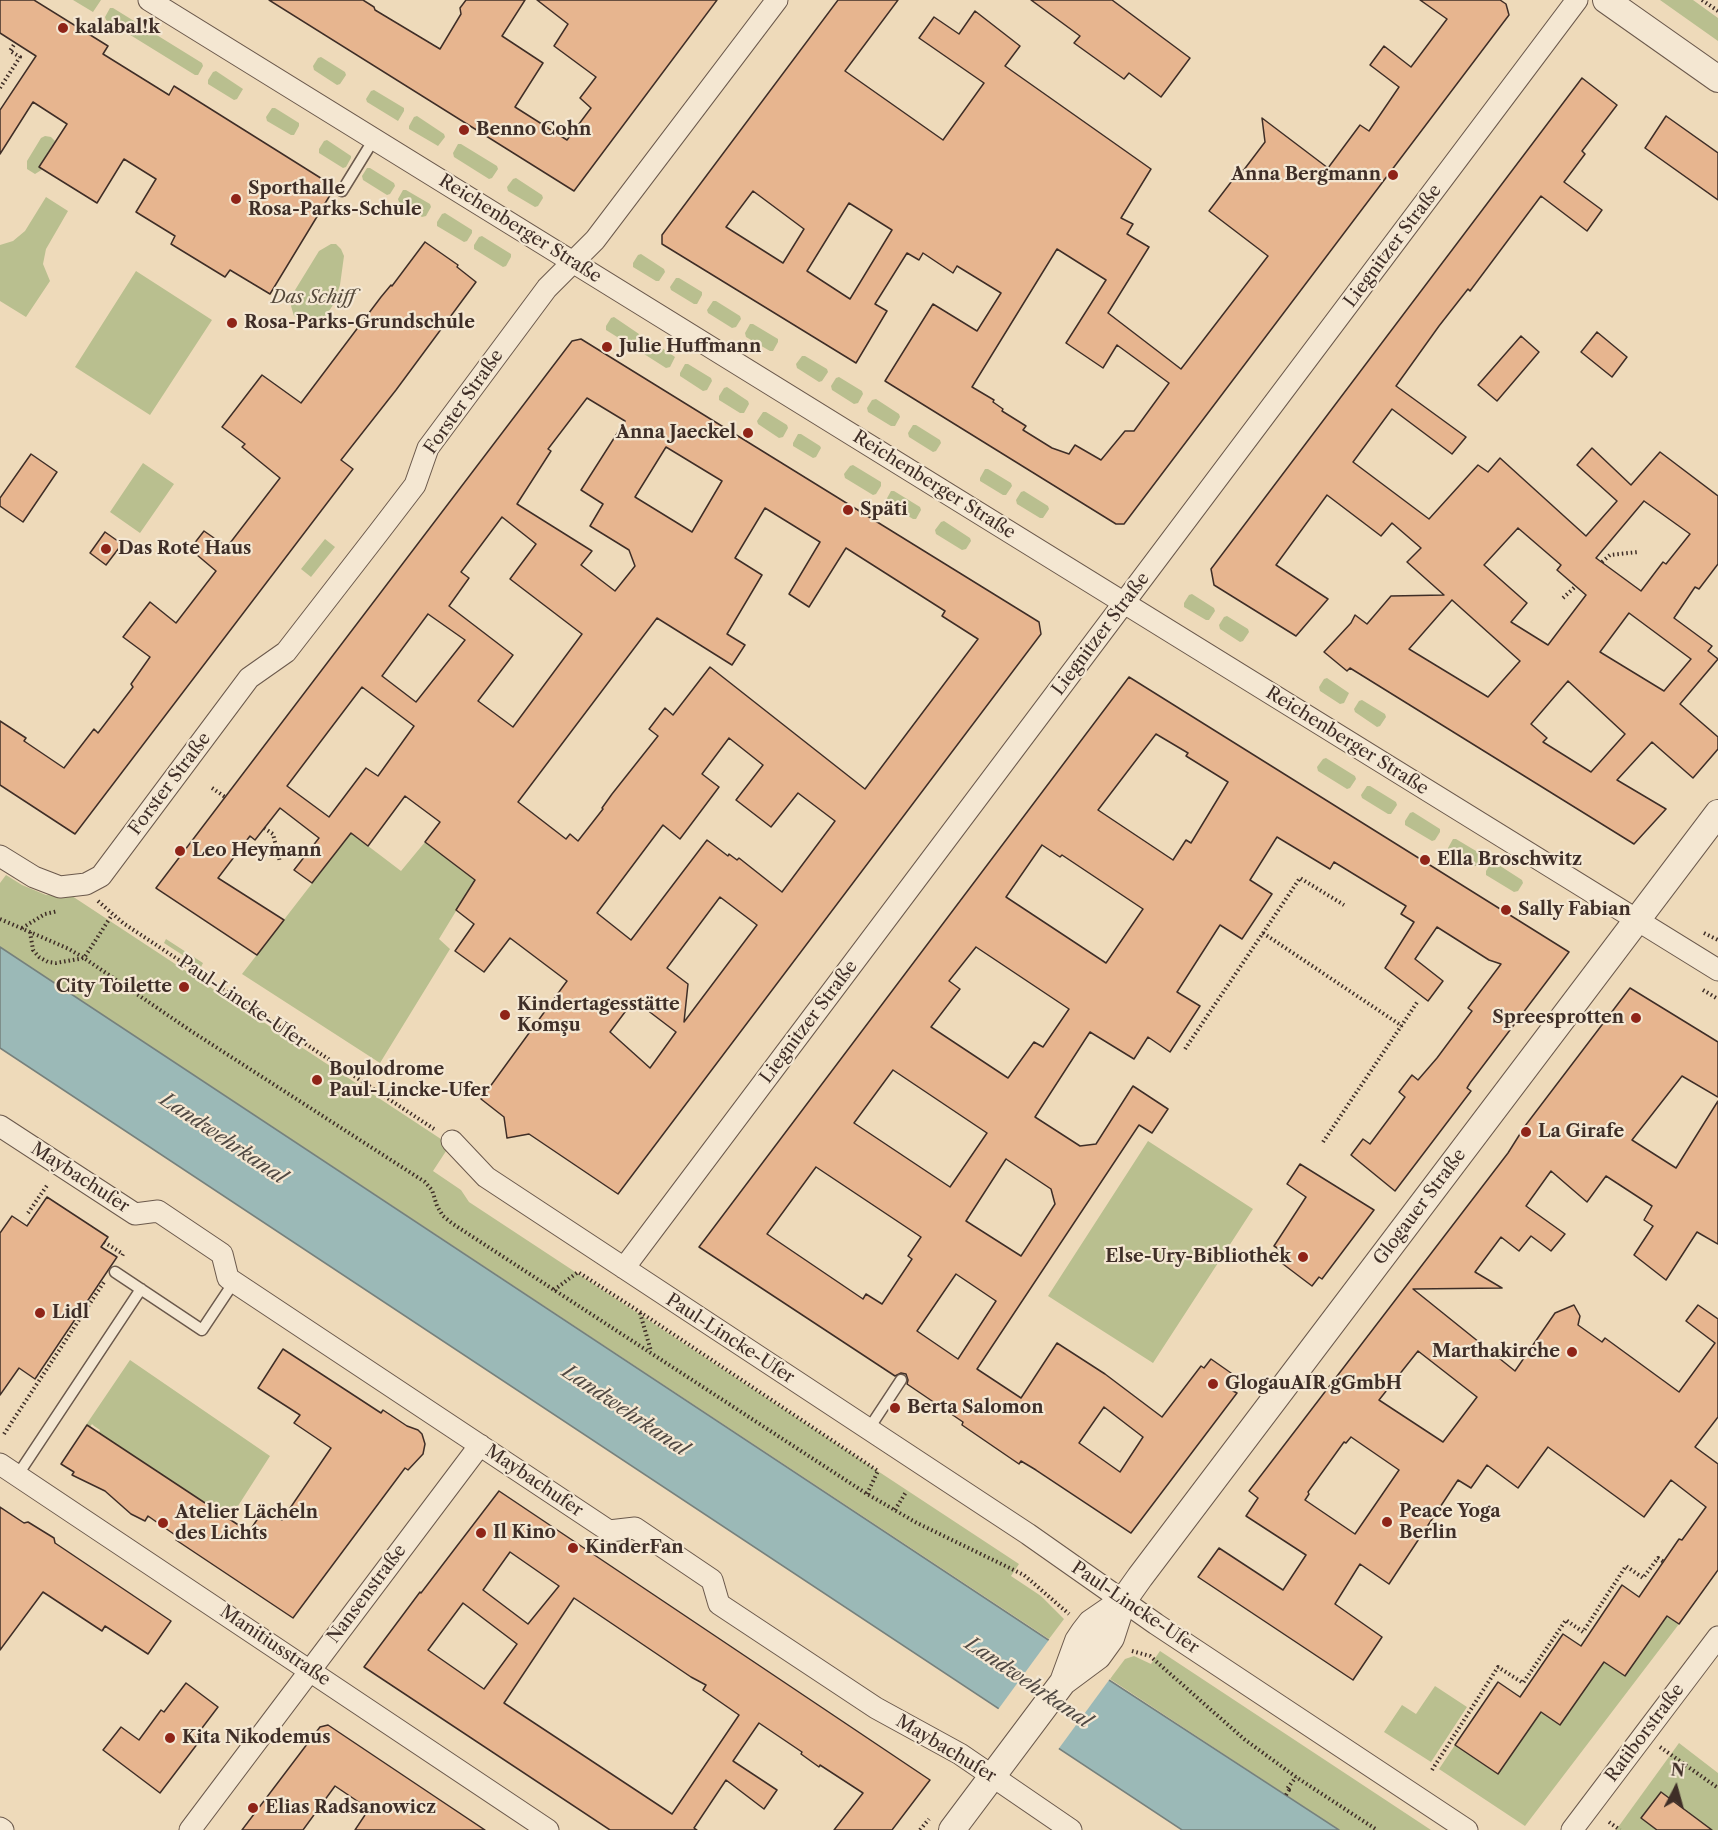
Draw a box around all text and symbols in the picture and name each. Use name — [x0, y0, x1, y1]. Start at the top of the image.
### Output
place label: kalabal!k — [75, 17, 160, 39]
marker: kalabal!k — [56, 21, 70, 35]
place label: Benno Cohn — [476, 119, 591, 141]
marker: Benno Cohn — [457, 123, 471, 137]
place label: Anna Bergmann — [1231, 164, 1381, 186]
marker: Anna Bergmann — [1386, 168, 1400, 182]
street label: Reichenberger Straße — [435, 170, 605, 288]
place label: Sporthalle Rosa-Parks-Schule — [248, 178, 422, 220]
street label: Liegnitzer Straße — [1340, 180, 1446, 312]
marker: Sporthalle Rosa-Parks-Schule — [229, 192, 243, 206]
park label: Das Schiff — [271, 287, 355, 309]
place label: Rosa-Parks-Grundschule — [244, 312, 475, 334]
marker: Rosa-Parks-Grundschule — [225, 316, 239, 330]
place label: Julie Huffmann — [619, 336, 761, 358]
marker: Julie Huffmann — [600, 340, 614, 354]
street label: Forster Straße — [420, 345, 508, 459]
place label: Anna Jaeckel — [616, 422, 736, 444]
marker: Anna Jaeckel — [741, 426, 755, 440]
street label: Reichenberger Straße — [849, 426, 1019, 544]
place label: Späti — [860, 499, 908, 521]
marker: Späti — [841, 503, 855, 517]
place label: Das Rote Haus — [118, 538, 251, 560]
marker: Das Rote Haus — [99, 542, 113, 556]
street label: Liegnitzer Straße — [1048, 568, 1154, 700]
street label: Reichenberger Straße — [1262, 682, 1432, 800]
street label: Forster Straße — [124, 728, 216, 840]
place label: Leo Heymann — [192, 840, 322, 862]
marker: Leo Heymann — [173, 844, 187, 858]
place label: Ella Broschwitz — [1437, 849, 1582, 871]
marker: Ella Broschwitz — [1418, 853, 1432, 867]
place label: Sally Fabian — [1518, 899, 1631, 921]
marker: Sally Fabian — [1499, 903, 1513, 917]
street label: Paul-Lincke-Ufer — [174, 951, 310, 1053]
street label: Liegnitzer Straße — [756, 956, 862, 1088]
place label: City Toilette — [56, 976, 172, 998]
marker: City Toilette — [177, 980, 191, 994]
place label: Kindertagesstätte Komşu — [517, 994, 680, 1036]
place label: Spreesprotten — [1492, 1007, 1624, 1029]
marker: Kindertagesstätte Komşu — [498, 1008, 512, 1022]
marker: Spreesprotten — [1629, 1011, 1643, 1025]
place label: Boulodrome Paul-Lincke-Ufer — [329, 1059, 490, 1102]
marker: Boulodrome Paul-Lincke-Ufer — [310, 1073, 324, 1087]
water label: Landwehrkanal — [155, 1088, 291, 1190]
place label: La Girafe — [1538, 1121, 1624, 1143]
marker: La Girafe — [1519, 1125, 1533, 1139]
street label: Maybachufer — [27, 1138, 133, 1218]
street label: Glogauer Straße — [1369, 1145, 1471, 1269]
place label: Else-Ury-Bibliothek — [1105, 1246, 1291, 1268]
marker: Else-Ury-Bibliothek — [1296, 1250, 1310, 1264]
street label: Paul-Lincke-Ufer — [662, 1289, 798, 1389]
place label: Lidl — [52, 1302, 89, 1324]
marker: Lidl — [33, 1306, 47, 1320]
place label: Marthakirche — [1432, 1341, 1560, 1363]
marker: Marthakirche — [1565, 1345, 1579, 1359]
water label: Landwehrkanal — [557, 1360, 693, 1462]
place label: GlogauAIR gGmbH — [1225, 1373, 1402, 1395]
marker: GlogauAIR gGmbH — [1206, 1377, 1220, 1391]
place label: Berta Salomon — [907, 1397, 1043, 1419]
marker: Berta Salomon — [888, 1401, 902, 1415]
street label: Maybachufer — [481, 1440, 587, 1522]
place label: Peace Yoga Berlin — [1399, 1501, 1501, 1544]
place label: Atelier Lächeln des Lichts — [175, 1502, 318, 1544]
marker: Peace Yoga Berlin — [1380, 1515, 1394, 1529]
marker: Atelier Lächeln des Lichts — [156, 1516, 170, 1530]
place label: Il Kino — [493, 1522, 556, 1544]
marker: Il Kino — [474, 1526, 488, 1540]
place label: KinderFan — [585, 1537, 684, 1559]
street label: Nansenstraße — [323, 1540, 411, 1648]
marker: KinderFan — [566, 1541, 580, 1555]
street label: Paul-Lincke-Ufer — [1067, 1557, 1203, 1659]
street label: Manitiusstraße — [216, 1601, 334, 1691]
water label: Landwehrkanal — [960, 1632, 1096, 1734]
street label: Ratiborstraße — [1601, 1680, 1689, 1786]
street label: Maybachufer — [892, 1711, 1000, 1787]
place label: Kita Nikodemus — [182, 1727, 331, 1749]
marker: Kita Nikodemus — [163, 1731, 177, 1745]
north arrow — [1646, 1758, 1706, 1818]
text: N — [1670, 1759, 1686, 1781]
place label: Elias Radsanowicz — [265, 1797, 436, 1819]
marker: Elias Radsanowicz — [246, 1801, 260, 1815]

